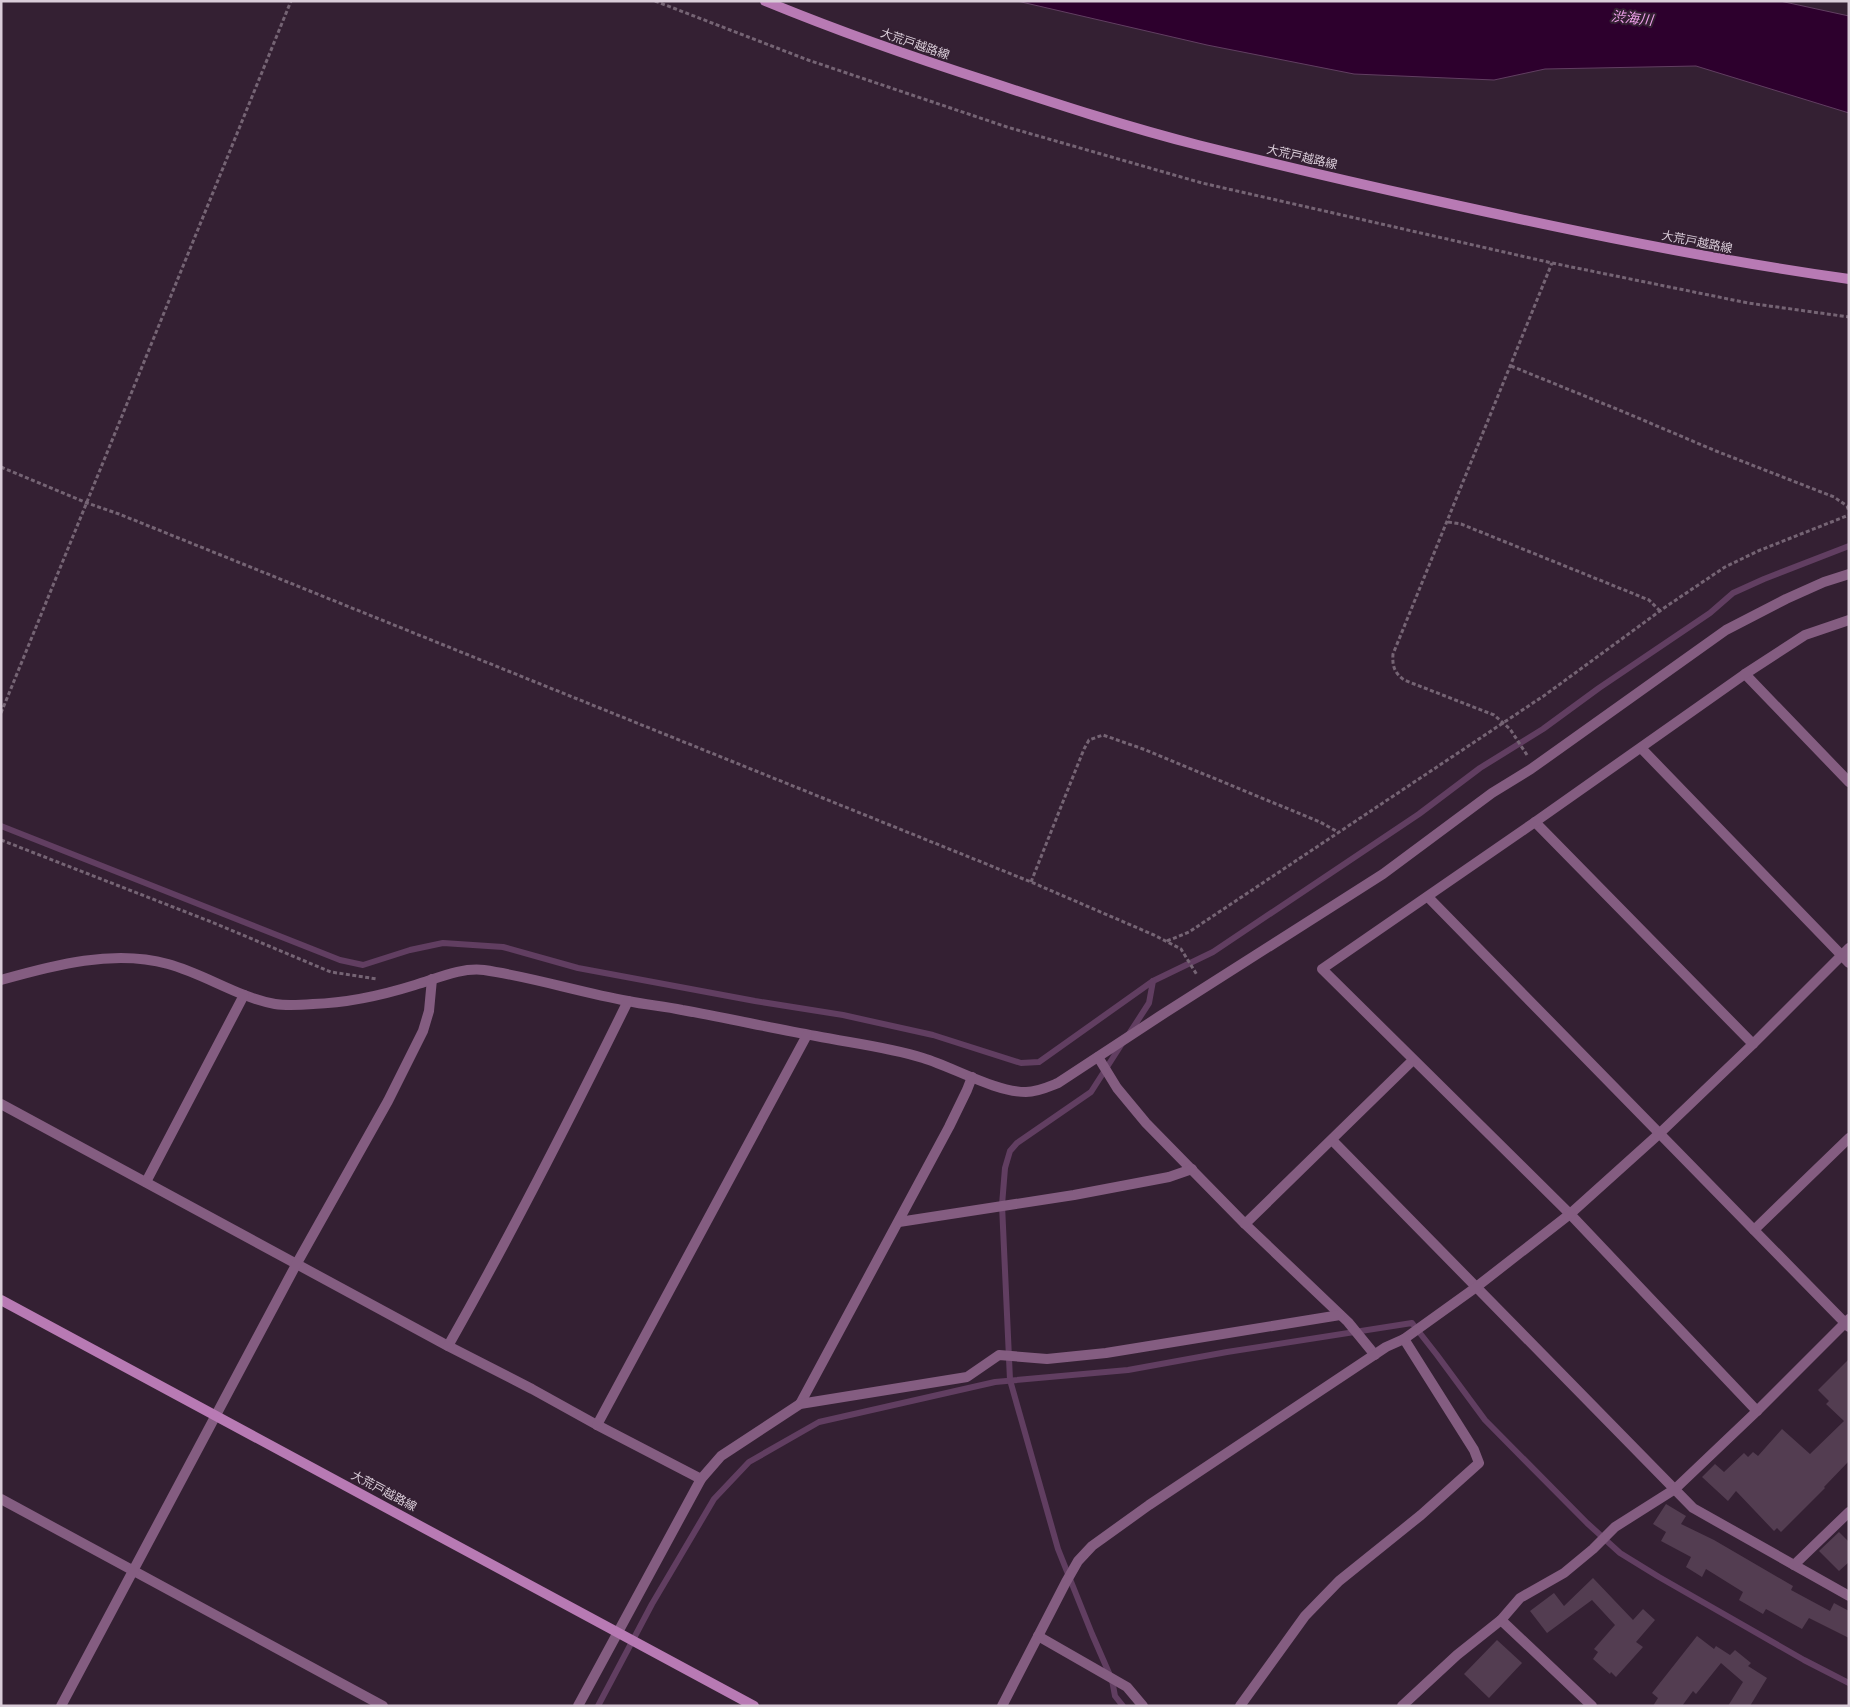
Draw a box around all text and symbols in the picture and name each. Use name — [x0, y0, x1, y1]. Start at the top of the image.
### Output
water label: 渋海川 — [1610, 8, 1656, 28]
street label: 大荒戸越路線 — [879, 26, 951, 62]
street label: 大荒戸越路線 — [1265, 142, 1339, 172]
street label: 大荒戸越路線 — [1660, 228, 1734, 256]
street label: 大荒戸越路線 — [349, 1468, 419, 1514]

